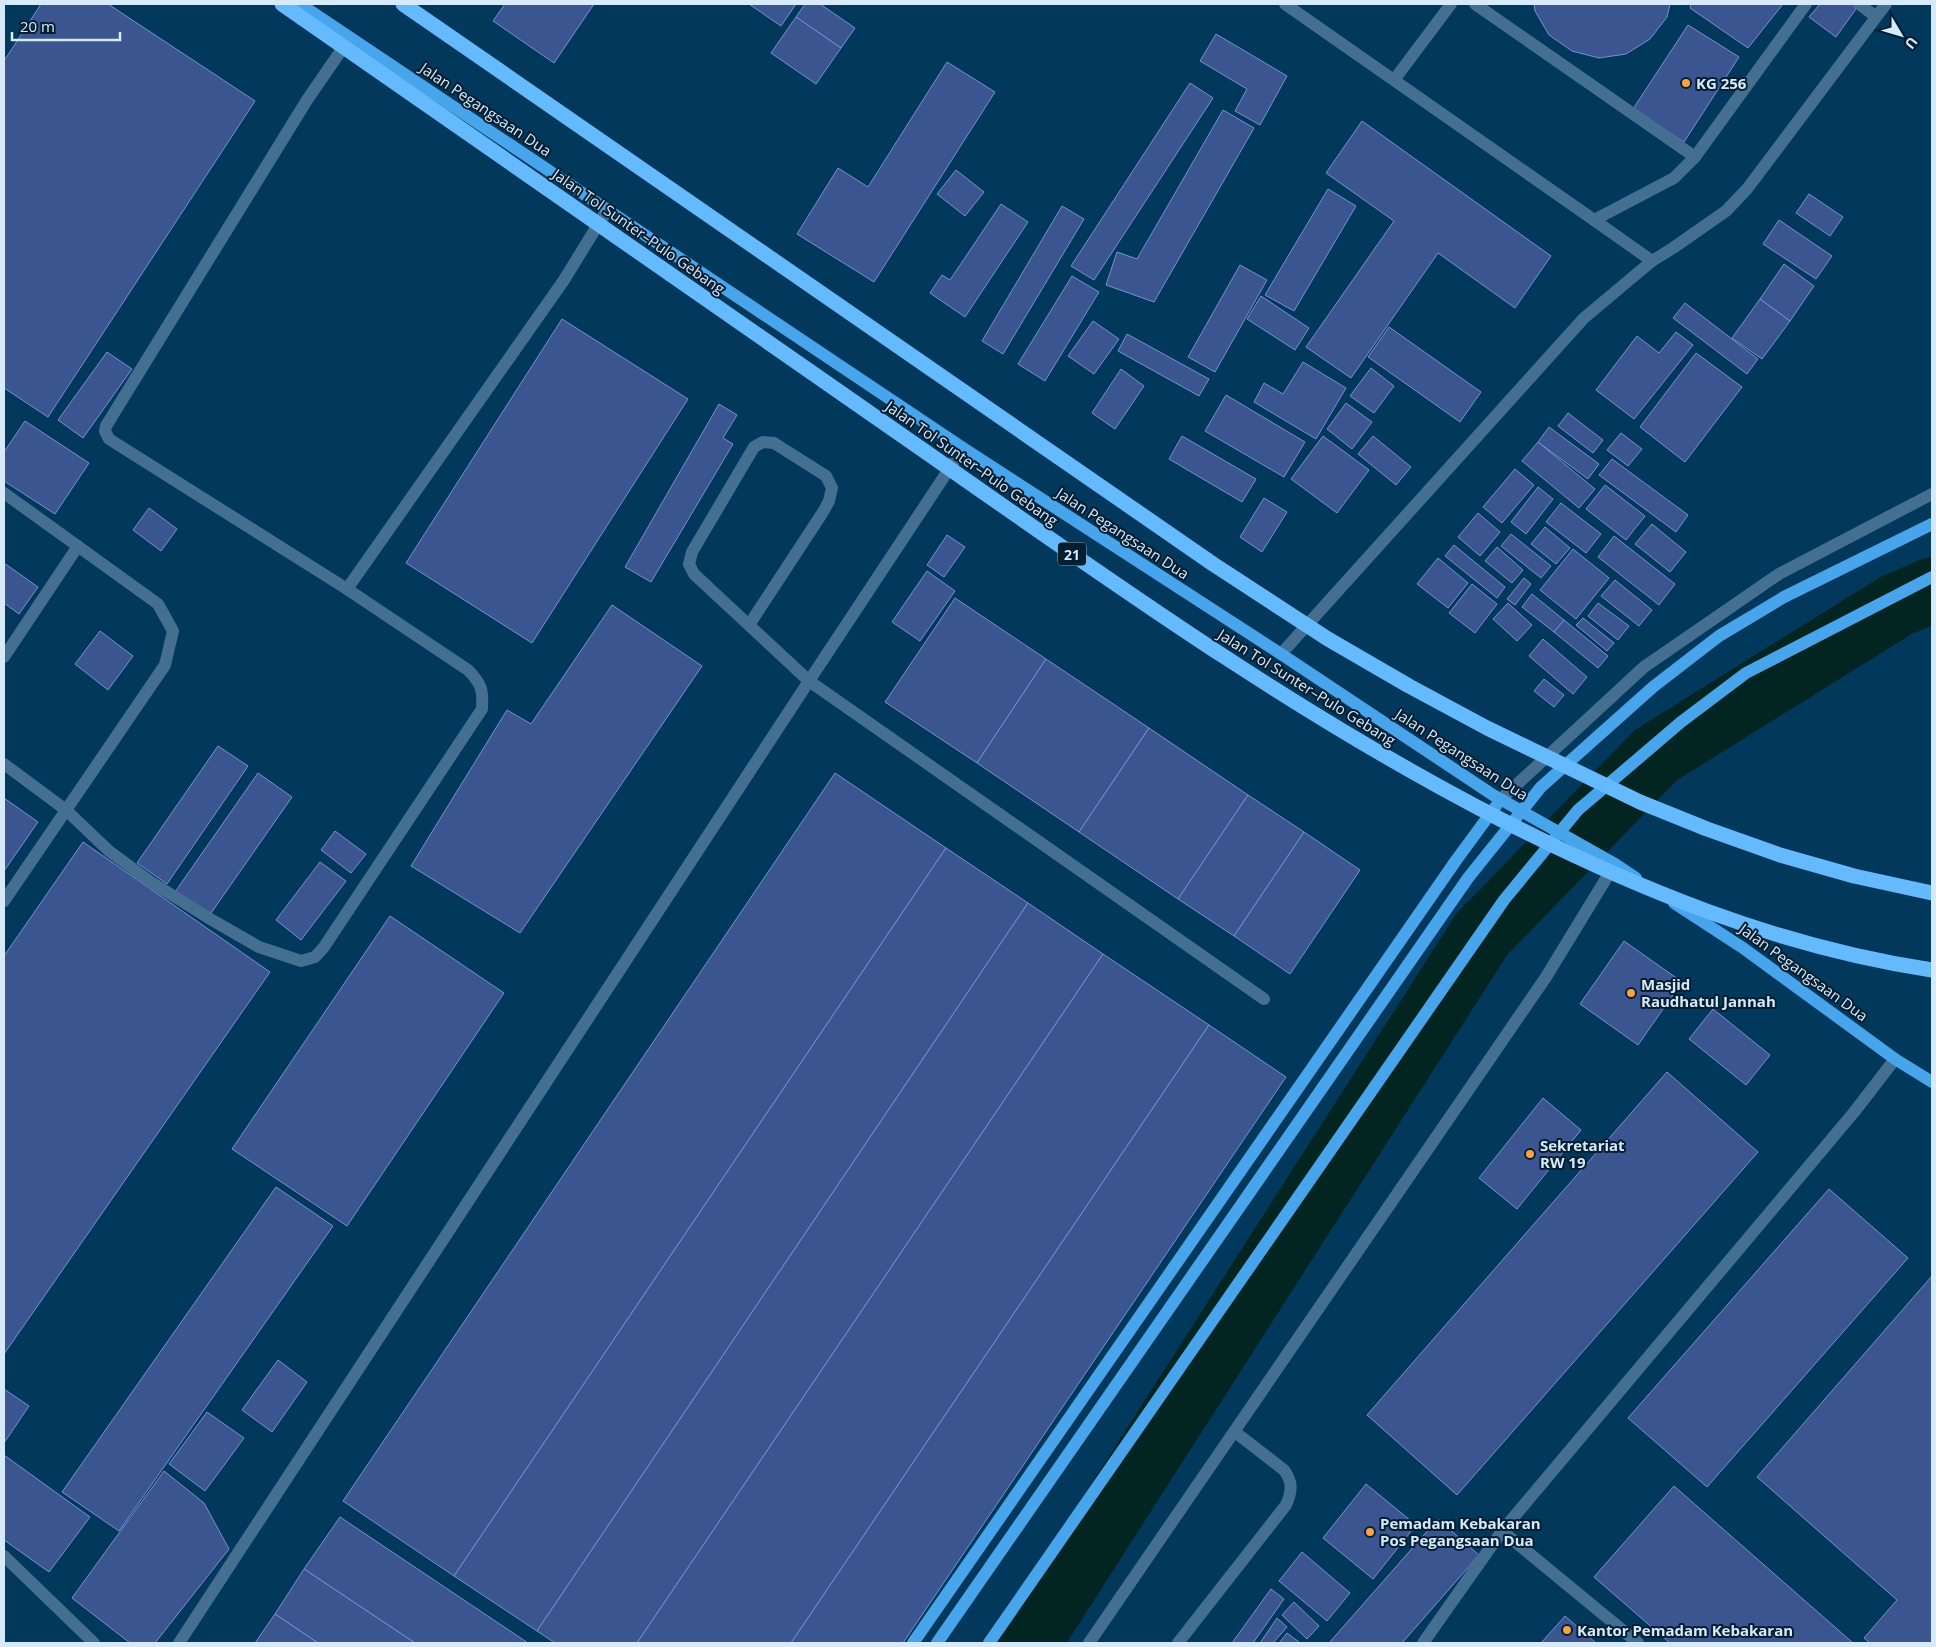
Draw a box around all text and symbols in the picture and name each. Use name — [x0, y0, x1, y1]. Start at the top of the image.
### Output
scale bar — [12, 10, 120, 42]
north arrow — [1876, 10, 1926, 60]
text: 20 m — [20, 16, 55, 36]
text: U — [1901, 33, 1922, 53]
street label: Jalan Pegangsaan Dua — [415, 56, 556, 160]
place label: KG 256 — [1696, 73, 1747, 93]
marker: KG 256 — [1680, 77, 1692, 89]
street label: Jalan Tol Sunter–Pulo Gebang — [547, 163, 729, 298]
street label: Jalan Tol Sunter–Pulo Gebang — [880, 395, 1062, 530]
street label: Jalan Pegangsaan Dua — [1051, 482, 1193, 583]
road number: 21 — [1058, 542, 1086, 566]
street label: Jalan Tol Sunter–Pulo Gebang — [1213, 623, 1400, 750]
street label: Jalan Pegangsaan Dua — [1390, 703, 1532, 804]
street label: Jalan Pegangsaan Dua — [1734, 917, 1872, 1025]
place label: Masjid Raudhatul Jannah — [1641, 974, 1776, 1011]
marker: Masjid Raudhatul Jannah — [1625, 987, 1637, 999]
place label: Sekretariat RW 19 — [1540, 1135, 1625, 1172]
marker: Sekretariat RW 19 — [1524, 1148, 1536, 1160]
place label: Pemadam Kebakaran Pos Pegangsaan Dua — [1380, 1513, 1541, 1550]
marker: Pemadam Kebakaran Pos Pegangsaan Dua — [1364, 1526, 1376, 1538]
place label: Kantor Pemadam Kebakaran — [1577, 1620, 1793, 1640]
marker: Kantor Pemadam Kebakaran — [1561, 1624, 1573, 1636]

